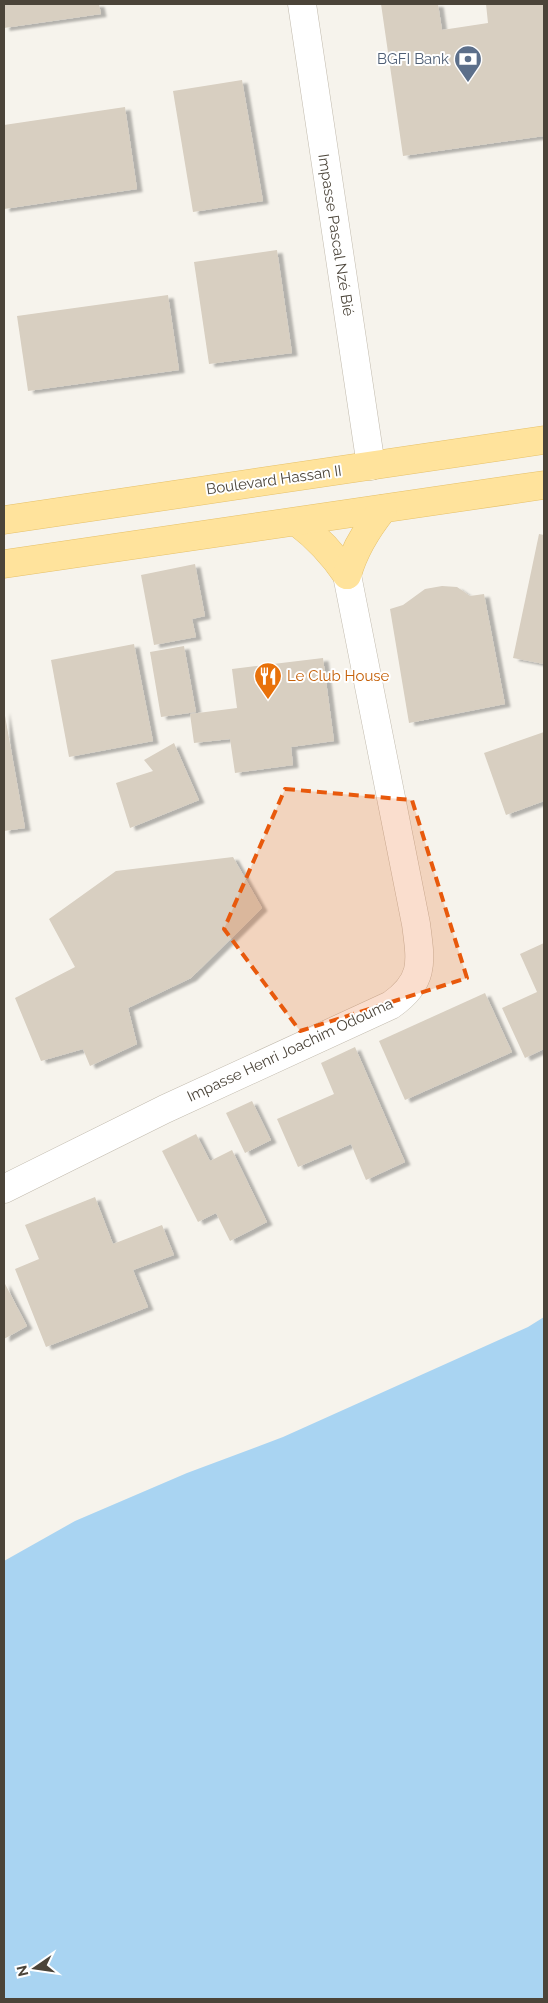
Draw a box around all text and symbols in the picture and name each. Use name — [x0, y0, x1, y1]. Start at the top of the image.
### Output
bank icon: BGFI Bank — [453, 44, 483, 83]
place label: BGFI Bank — [377, 50, 449, 68]
street label: Impasse Pascal Nzé Bié — [314, 153, 358, 318]
street label: Boulevard Hassan II — [205, 462, 343, 498]
restaurant icon: Le Club House — [253, 661, 283, 700]
place label: Le Club House — [287, 667, 390, 685]
street label: Impasse Henri Joachim Odouma — [184, 994, 396, 1106]
north arrow — [10, 1943, 60, 1993]
text: N — [13, 1964, 31, 1978]

